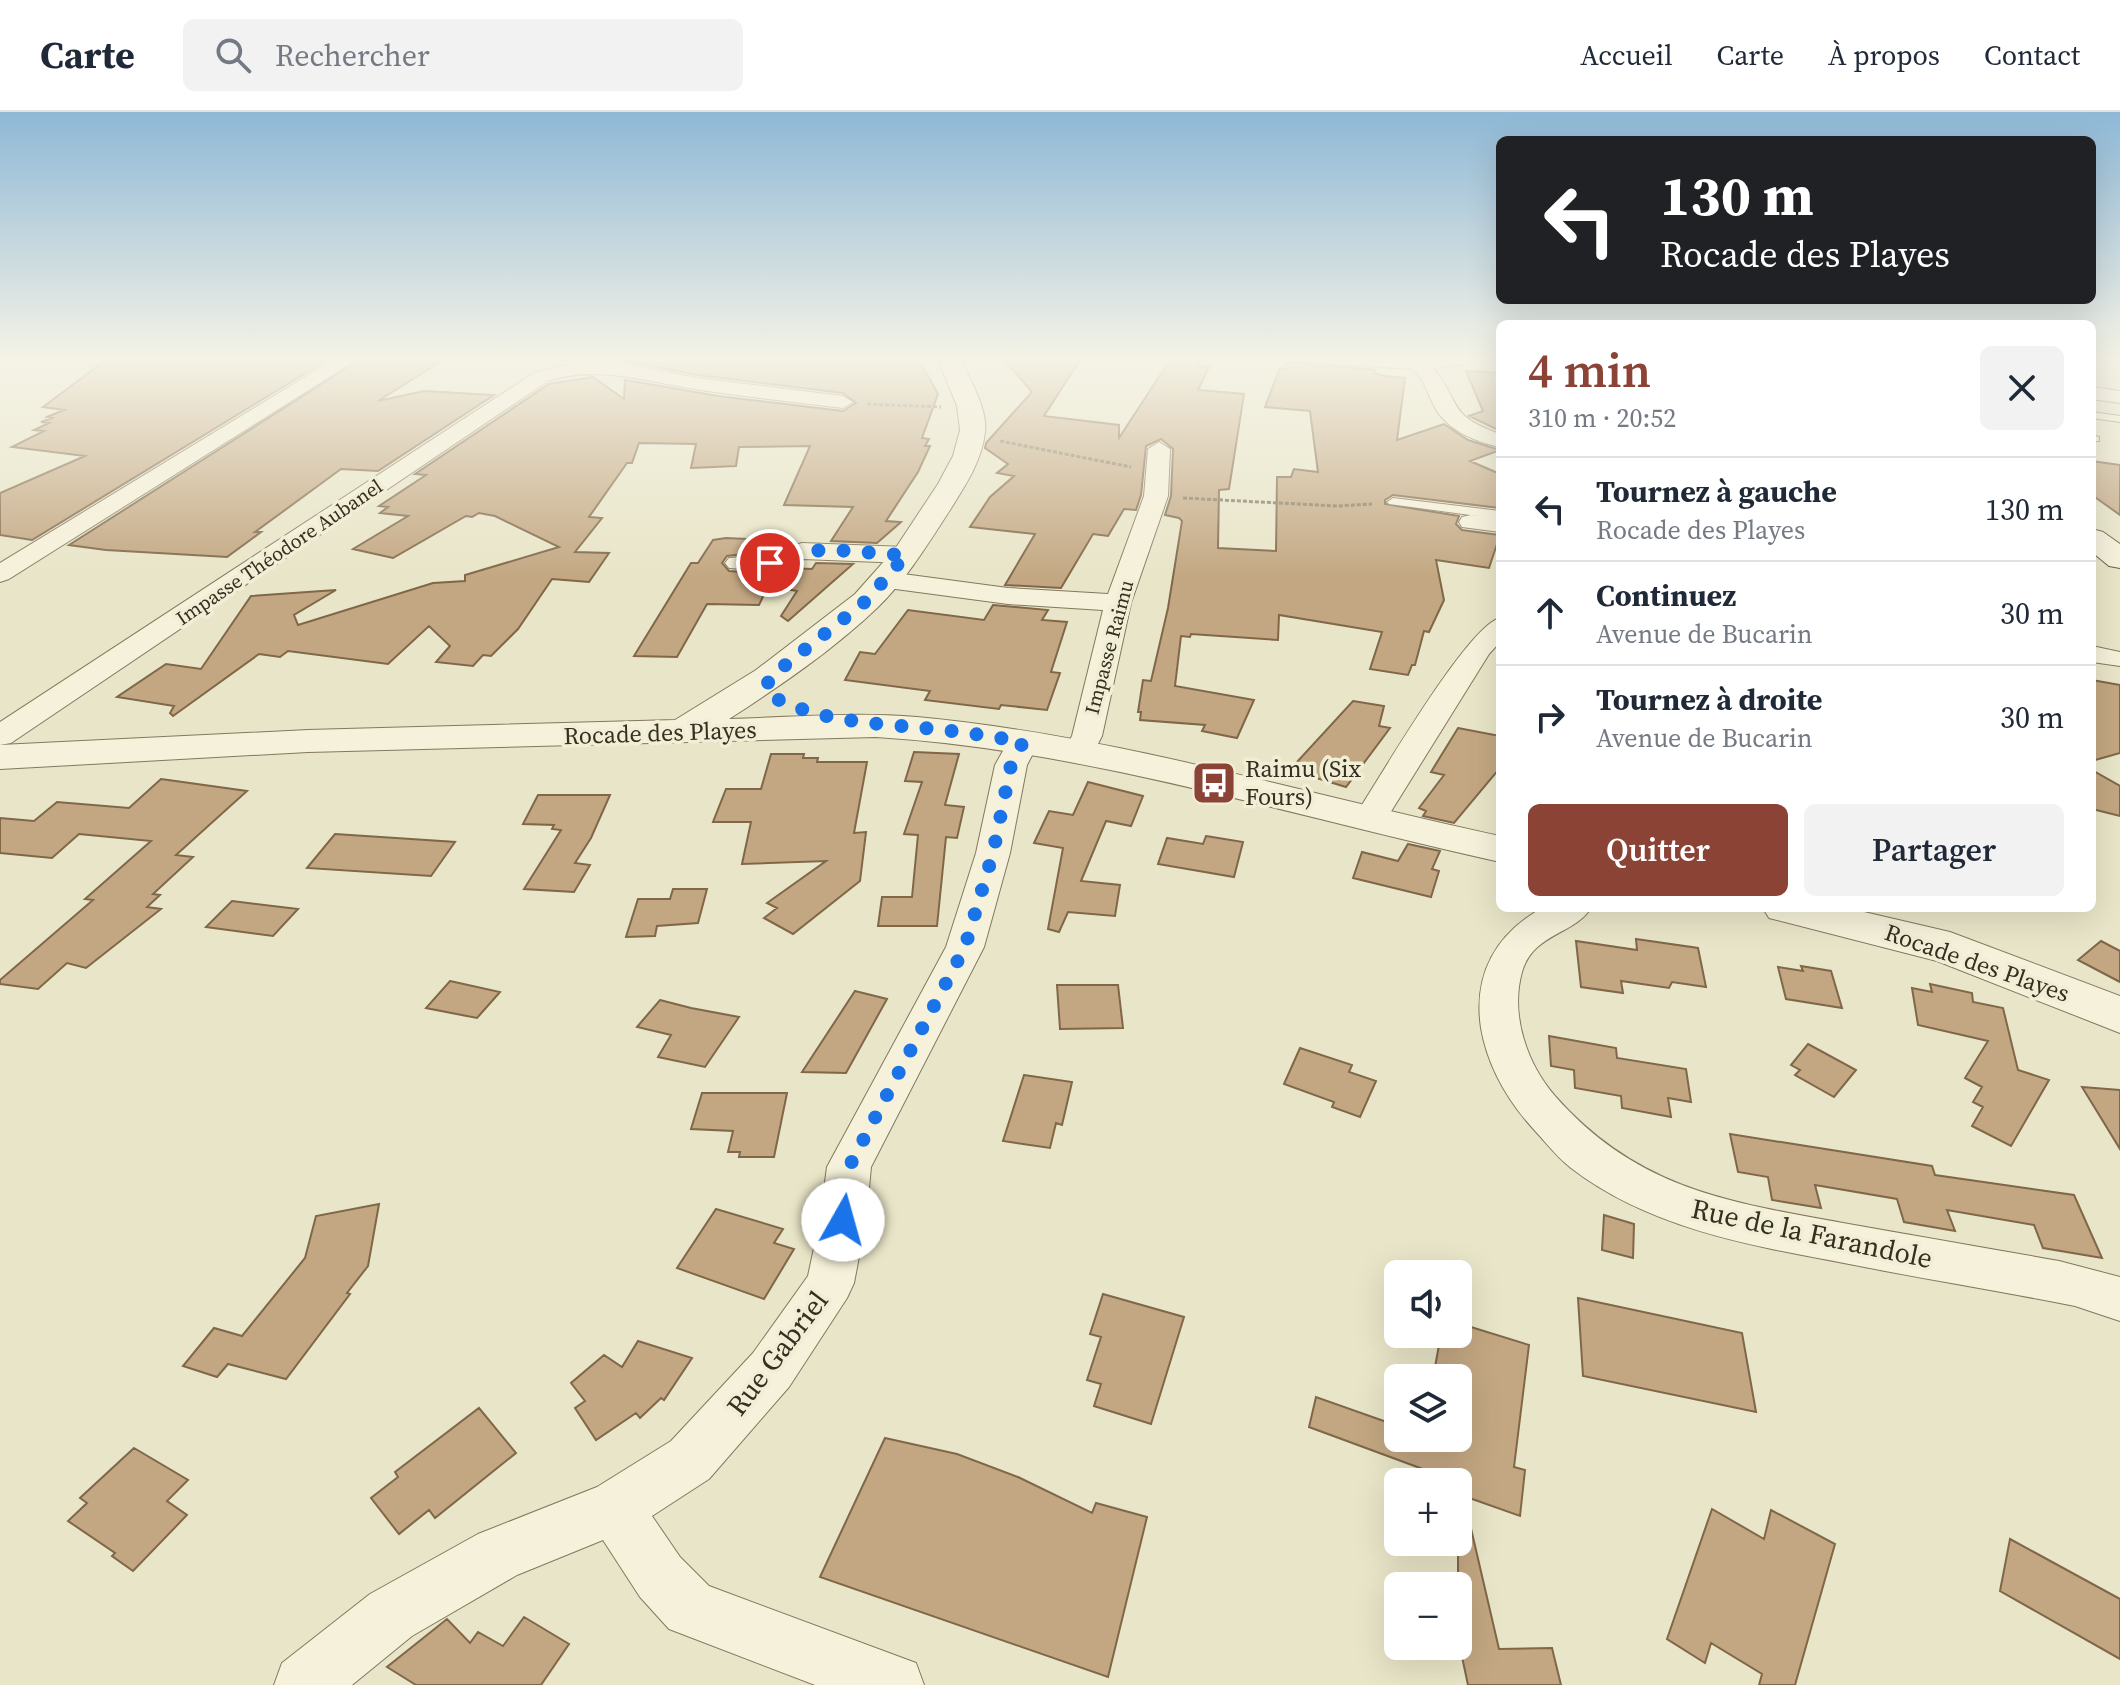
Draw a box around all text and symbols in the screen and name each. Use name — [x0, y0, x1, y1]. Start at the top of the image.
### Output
search box — [183, 19, 743, 91]
text: Carte — [40, 29, 135, 81]
icon: search — [211, 33, 255, 77]
text: Rechercher — [275, 35, 430, 76]
text: Accueil — [1580, 36, 1673, 74]
text: Carte — [1717, 36, 1784, 74]
text: À propos — [1828, 36, 1940, 74]
text: Contact — [1984, 36, 2080, 74]
text: 130 m — [1660, 157, 1814, 234]
icon: left — [1528, 168, 1632, 272]
text: Rocade des Playes — [1660, 230, 1950, 279]
text: 4 min — [1528, 337, 1651, 403]
button: close — [1980, 346, 2064, 430]
text: 310 m · 20:52 — [1528, 400, 1676, 436]
text: Tournez à gauche — [1596, 471, 1837, 512]
street label: Impasse Théodore Aubanel — [170, 472, 388, 632]
icon: left — [1528, 487, 1572, 531]
text: 130 m — [1985, 489, 2064, 530]
text: Rocade des Playes — [1596, 512, 1805, 548]
pin — [736, 529, 804, 597]
icon: arrive — [748, 541, 792, 585]
text: Continuez — [1596, 575, 1736, 616]
street label: Impasse Raimu — [1078, 577, 1140, 717]
icon: ahead — [1528, 591, 1572, 635]
text: 30 m — [2000, 593, 2064, 634]
text: Avenue de Bucarin — [1596, 616, 1813, 652]
text: Tournez à droite — [1596, 679, 1822, 720]
icon: right — [1528, 695, 1572, 739]
text: 30 m — [2000, 697, 2064, 738]
street label: Rocade des Playes — [563, 713, 757, 752]
text: Avenue de Bucarin — [1596, 720, 1813, 756]
place label: Raimu (Six Fours) — [1245, 752, 1361, 813]
bus stop icon: Raimu (Six Fours) — [1190, 759, 1238, 807]
button: Quitter — [1528, 804, 1788, 896]
button: Partager — [1804, 804, 2064, 896]
street label: Rocade des Playes — [1880, 915, 2074, 1010]
position arrow — [801, 1178, 885, 1262]
street label: Rue de la Farandole — [1688, 1189, 1936, 1277]
map controls — [1384, 1260, 1472, 1660]
button: sound — [1384, 1260, 1472, 1348]
street label: Rue Gabriel — [718, 1283, 836, 1423]
button: layers — [1384, 1364, 1472, 1452]
button: + — [1384, 1468, 1472, 1556]
button: − — [1384, 1572, 1472, 1660]

